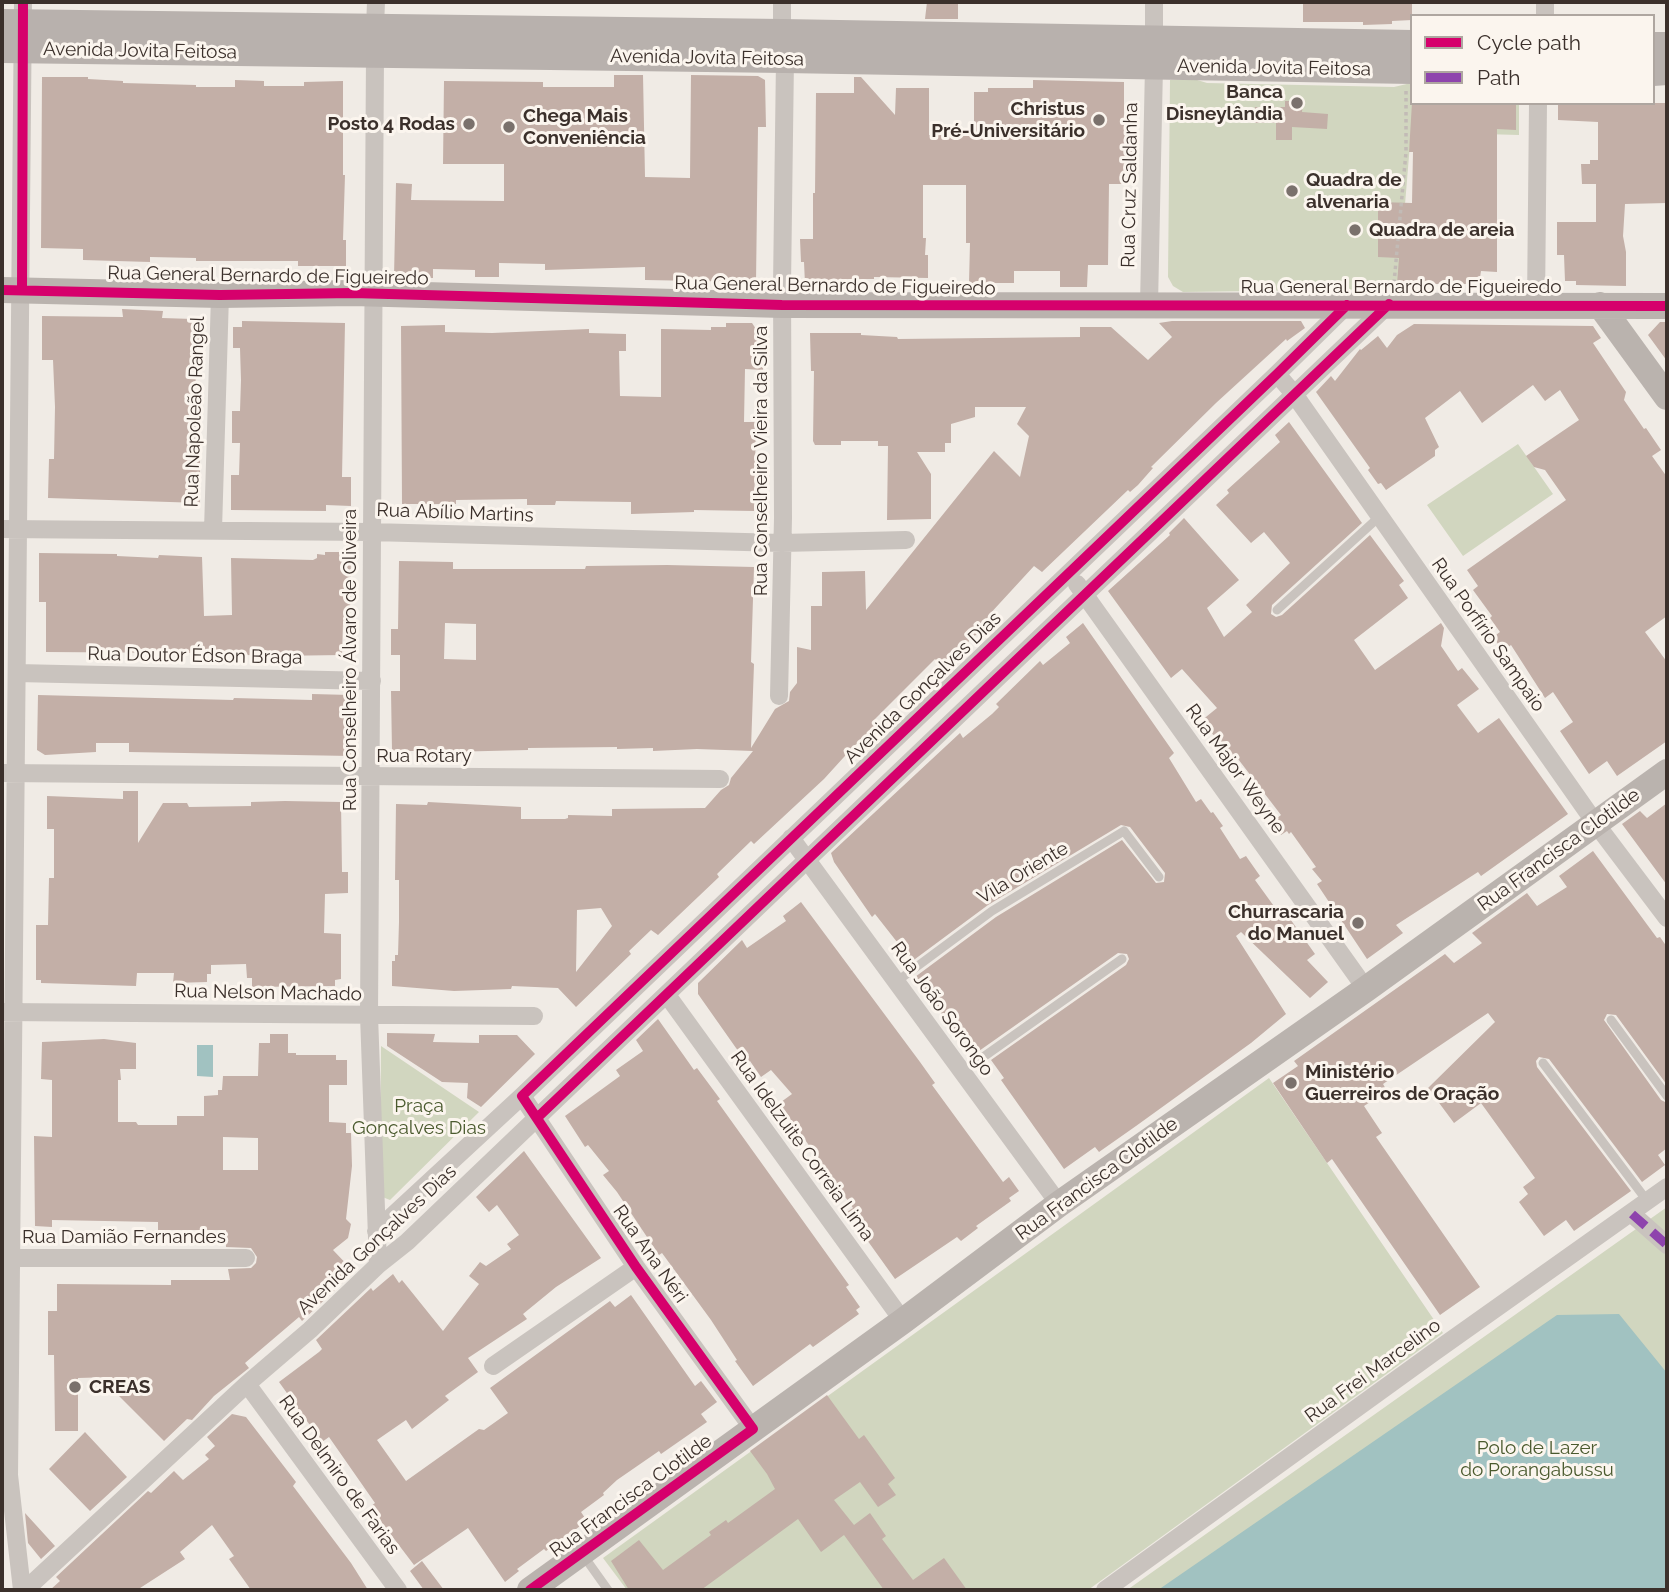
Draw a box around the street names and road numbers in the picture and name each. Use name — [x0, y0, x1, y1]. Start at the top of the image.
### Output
street label: Avenida Jovita Feitosa — [43, 38, 237, 64]
street label: Avenida Jovita Feitosa — [610, 45, 804, 71]
street label: Avenida Jovita Feitosa — [1177, 55, 1371, 81]
street label: Rua Cruz Saldanha — [1117, 102, 1143, 268]
street label: Rua General Bernardo de Figueiredo — [107, 262, 429, 290]
street label: Rua General Bernardo de Figueiredo — [674, 272, 996, 300]
street label: Rua General Bernardo de Figueiredo — [1240, 276, 1562, 298]
street label: Rua Napoleão Rangel — [180, 316, 210, 508]
street label: Rua Conselheiro Vieira da Silva — [750, 326, 772, 596]
street label: Rua Abílio Martins — [376, 499, 534, 527]
street label: Rua Conselheiro Álvaro de Oliveira — [339, 509, 361, 811]
street label: Rua Porfírio Sampaio — [1426, 554, 1550, 716]
street label: Avenida Gonçalves Dias — [840, 607, 1006, 769]
street label: Rua Doutor Édson Braga — [87, 643, 303, 669]
street label: Rua Major Weyne — [1180, 700, 1290, 838]
street label: Rua Rotary — [376, 745, 472, 767]
street label: Rua Francisca Clotilde — [1474, 784, 1644, 916]
street label: Vila Oriente — [973, 837, 1073, 909]
street label: Rua João Sorongo — [886, 938, 998, 1080]
street label: Rua Nelson Machado — [174, 980, 362, 1006]
street label: Rua Idelzuite Correia Lima — [725, 1047, 879, 1245]
street label: Rua Francisca Clotilde — [1012, 1113, 1182, 1245]
street label: Avenida Gonçalves Dias — [293, 1160, 461, 1320]
street label: Rua Ana Néri — [608, 1201, 692, 1307]
street label: Rua Damião Fernandes — [22, 1226, 226, 1248]
street label: Rua Frei Marcelino — [1301, 1314, 1445, 1428]
street label: Rua Delmiro de Farias — [274, 1391, 404, 1559]
street label: Rua Francisca Clotilde — [546, 1430, 716, 1562]

